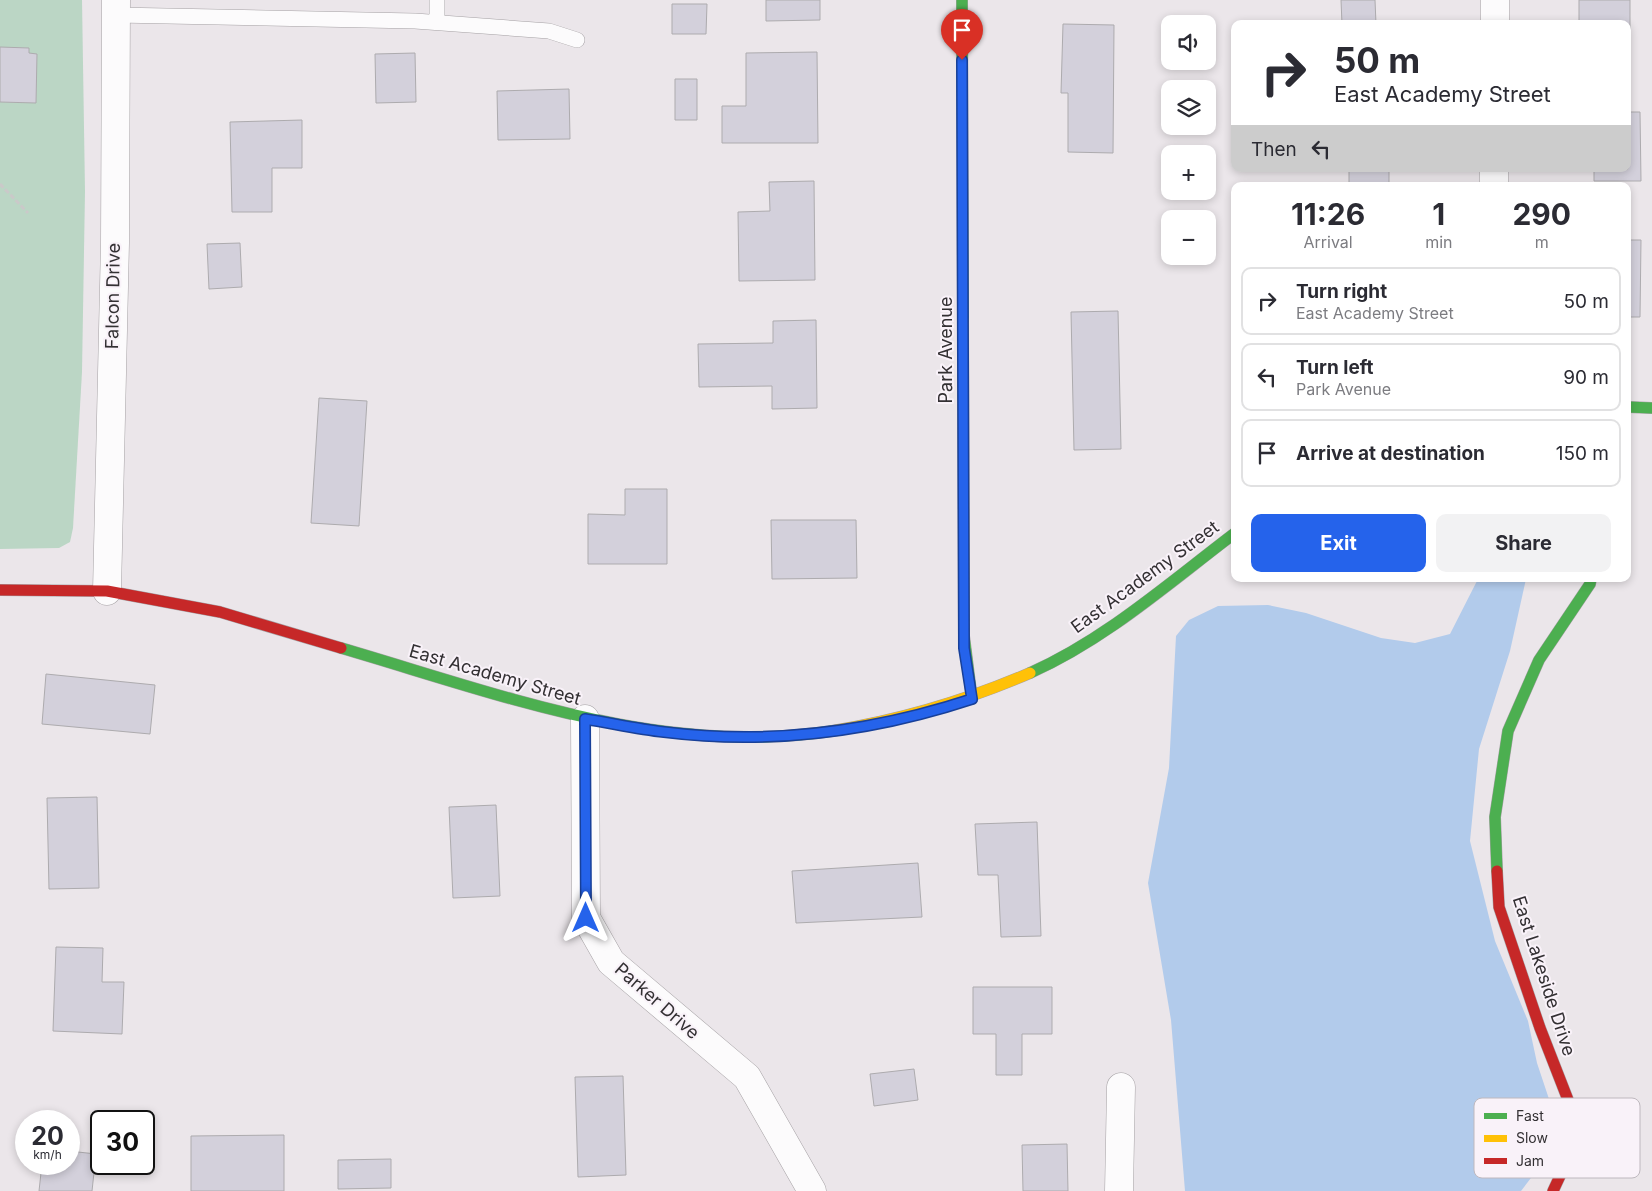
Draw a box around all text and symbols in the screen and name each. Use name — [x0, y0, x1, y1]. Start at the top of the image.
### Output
pin — [941, 9, 983, 60]
map controls — [1161, 15, 1216, 265]
button: sound — [1161, 15, 1216, 70]
icon: arrive — [948, 16, 976, 44]
text: 50 m — [1334, 39, 1420, 81]
icon: right — [1251, 40, 1316, 105]
button: layers — [1161, 80, 1216, 135]
text: East Academy Street — [1334, 81, 1551, 107]
icon: left — [1307, 135, 1335, 163]
text: Then — [1251, 138, 1297, 161]
button: + — [1161, 145, 1216, 200]
text: 11:26 — [1291, 196, 1365, 232]
text: 1 — [1432, 196, 1445, 232]
text: 290 — [1512, 196, 1571, 232]
button: − — [1161, 210, 1216, 265]
text: Arrival — [1303, 232, 1353, 252]
text: min — [1425, 232, 1453, 252]
text: m — [1535, 232, 1549, 252]
street label: Falcon Drive — [101, 243, 124, 349]
text: Turn right — [1296, 280, 1387, 303]
icon: right — [1253, 287, 1281, 315]
text: 50 m — [1563, 290, 1609, 313]
street label: Park Avenue — [935, 297, 956, 403]
text: East Academy Street — [1296, 303, 1454, 323]
text: Turn left — [1296, 356, 1374, 379]
icon: left — [1253, 363, 1281, 391]
text: 90 m — [1563, 366, 1609, 389]
text: Park Avenue — [1296, 379, 1391, 399]
icon: arrive — [1253, 439, 1281, 467]
text: Arrive at destination — [1296, 442, 1485, 465]
text: 150 m — [1556, 442, 1609, 465]
button: Exit — [1251, 514, 1426, 572]
button: Share — [1436, 514, 1611, 572]
street label: East Academy Street — [1067, 516, 1223, 637]
street label: East Academy Street — [407, 640, 583, 709]
position arrow — [559, 891, 611, 943]
street label: East Lakeside Drive — [1509, 893, 1580, 1058]
street label: Parker Drive — [611, 958, 704, 1043]
legend — [1474, 1098, 1640, 1178]
text: Fast — [1516, 1107, 1544, 1124]
speed limit sign: 30 — [90, 1110, 155, 1175]
text: 20 — [31, 1121, 64, 1151]
text: Slow — [1516, 1129, 1548, 1146]
text: km/h — [33, 1147, 62, 1162]
text: Jam — [1516, 1152, 1544, 1169]

